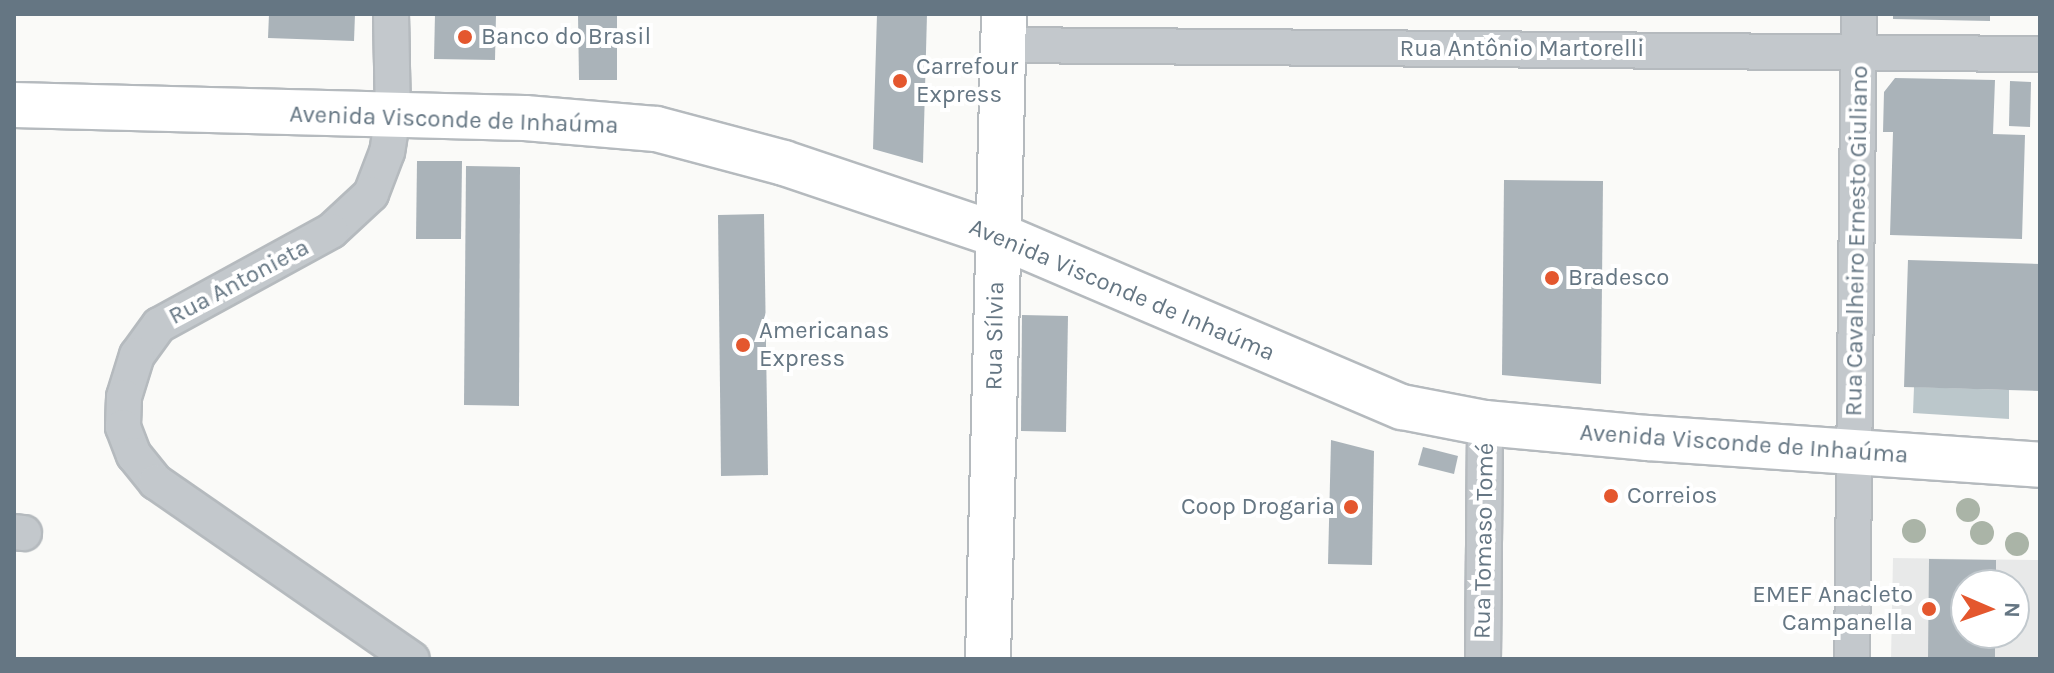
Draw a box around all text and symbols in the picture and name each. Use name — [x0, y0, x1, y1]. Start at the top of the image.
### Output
place label: Banco do Brasil — [481, 23, 651, 51]
marker: Banco do Brasil — [456, 28, 474, 46]
street label: Rua Antônio Martorelli — [1400, 35, 1644, 63]
place label: Carrefour Express — [916, 53, 1018, 109]
street label: Rua Cavalheiro Ernesto Giuliano — [1840, 65, 1874, 417]
marker: Carrefour Express — [891, 72, 909, 90]
street label: Avenida Visconde de Inhaúma — [289, 100, 619, 140]
street label: Avenida Visconde de Inhaúma — [965, 212, 1279, 368]
street label: Rua Antonieta — [164, 233, 314, 331]
place label: Bradesco — [1568, 264, 1669, 292]
marker: Bradesco — [1543, 269, 1561, 287]
street label: Rua Sílvia — [980, 281, 1010, 391]
place label: Americanas Express — [759, 317, 889, 373]
marker: Americanas Express — [734, 336, 752, 354]
street label: Avenida Visconde de Inhaúma — [1579, 418, 1909, 470]
street label: Rua Tomaso Tomé — [1468, 443, 1500, 639]
place label: Correios — [1627, 482, 1717, 510]
marker: Correios — [1602, 487, 1620, 505]
place label: Coop Drogaria — [1181, 493, 1335, 521]
marker: Coop Drogaria — [1342, 498, 1360, 516]
north arrow — [1950, 569, 2030, 649]
place label: EMEF Anacleto Campanella — [1752, 581, 1913, 637]
marker: EMEF Anacleto Campanella — [1920, 600, 1938, 618]
text: N — [1999, 601, 2025, 618]

